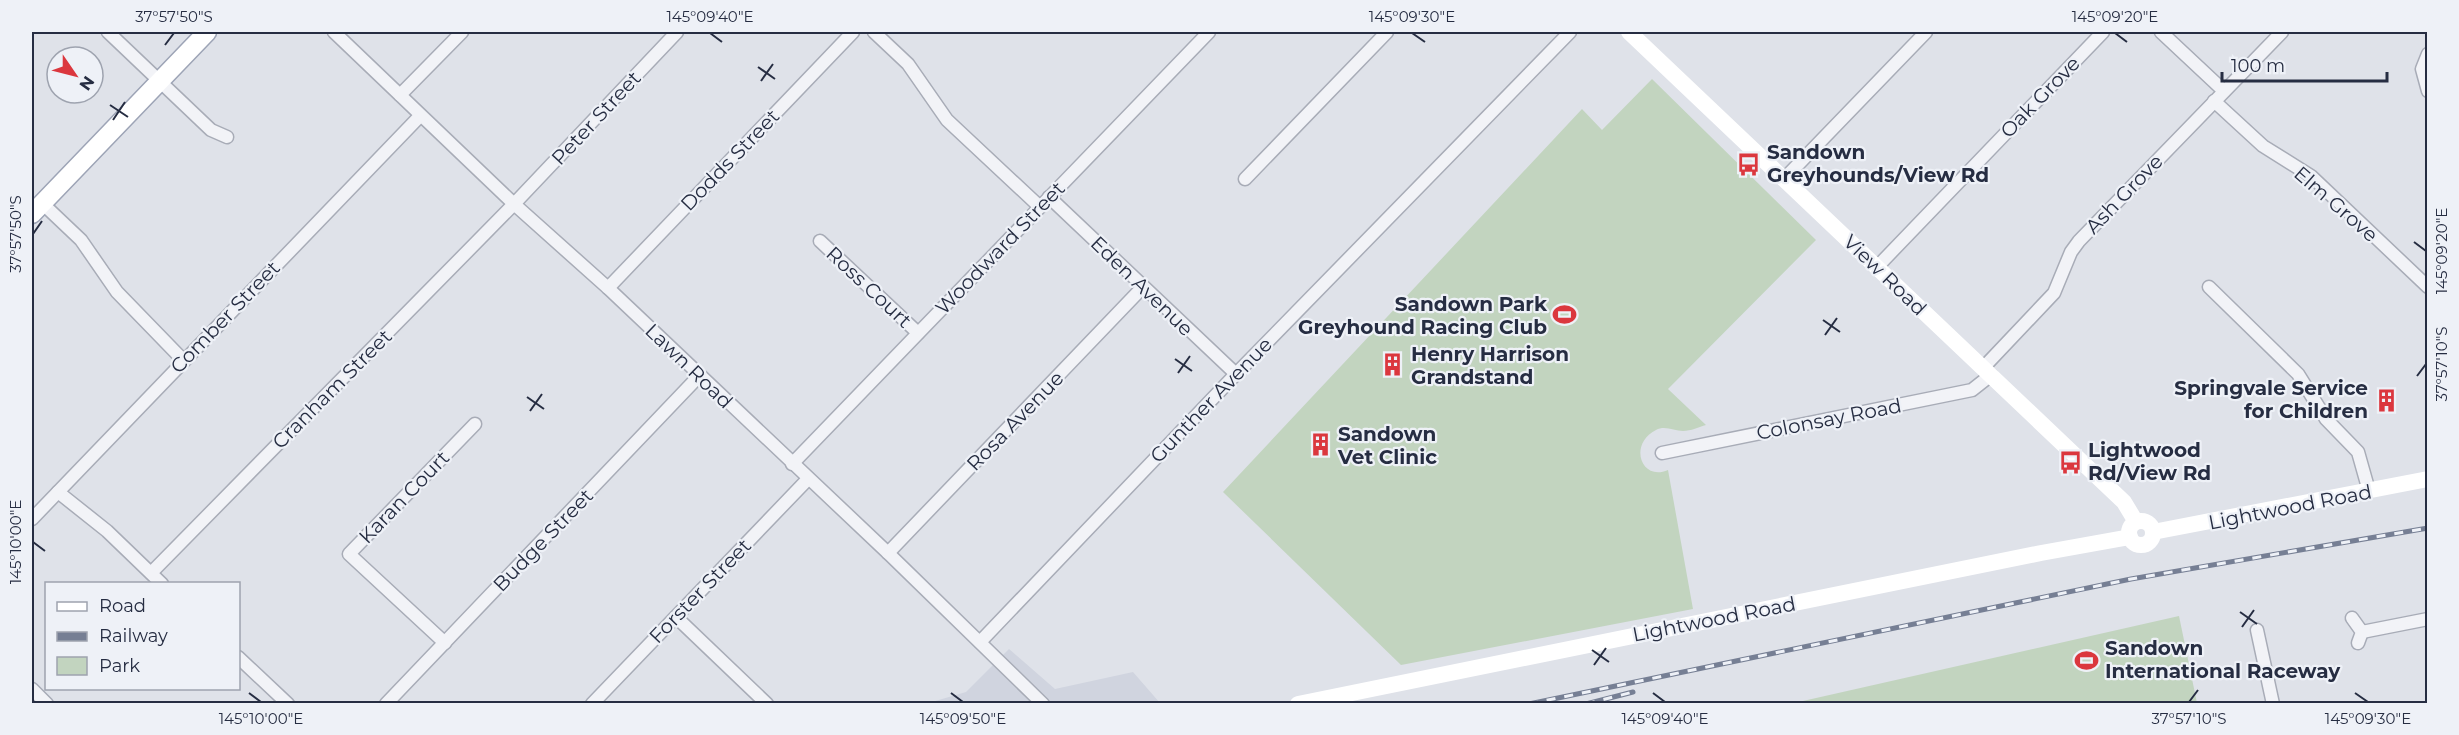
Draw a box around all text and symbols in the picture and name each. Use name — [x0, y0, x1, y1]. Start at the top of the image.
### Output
text: 37°57'50"S — [135, 7, 213, 26]
text: 145°09'40"E — [666, 7, 754, 26]
text: 145°09'30"E — [1369, 7, 1455, 26]
text: 145°09'20"E — [2072, 7, 2158, 26]
north arrow — [45, 45, 105, 105]
scale bar — [2222, 45, 2387, 83]
street label: Oak Grove — [1995, 51, 2085, 143]
text: 100 m — [2231, 55, 2285, 77]
street label: Peter Street — [546, 66, 646, 170]
text: N — [75, 73, 98, 94]
street label: Dodds Street — [676, 104, 784, 216]
place label: Sandown Greyhounds/View Rd — [1767, 140, 1989, 187]
street label: Ash Grove — [2080, 149, 2168, 239]
bus stop icon: Sandown Greyhounds/View Rd — [1736, 151, 1762, 177]
street label: Elm Grove — [2289, 161, 2383, 247]
street label: Woodward Street — [930, 176, 1070, 320]
text: 37°57'50"S — [6, 195, 25, 273]
text: 145°09'20"E — [2432, 208, 2451, 294]
street label: View Road — [1839, 230, 1931, 320]
street label: Eden Avenue — [1086, 231, 1198, 341]
street label: Ross Court — [821, 241, 917, 333]
street label: Comber Street — [165, 256, 285, 378]
place label: Sandown Park Greyhound Racing Club — [1298, 292, 1548, 339]
sports icon: Sandown Park Greyhound Racing Club — [1552, 302, 1578, 328]
street label: Lawn Road — [640, 318, 738, 414]
street label: Cranham Street — [267, 324, 397, 454]
text: 37°57'10"S — [2432, 326, 2451, 402]
street label: Gunther Avenue — [1145, 332, 1277, 468]
place label: Henry Harrison Grandstand — [1411, 342, 1569, 389]
building icon: Henry Harrison Grandstand — [1380, 352, 1406, 378]
street label: Rosa Avenue — [961, 366, 1069, 476]
place label: Springvale Service for Children — [2174, 376, 2368, 423]
building icon: Springvale Service for Children — [2373, 387, 2399, 413]
street label: Colonsay Road — [1754, 393, 1904, 445]
place label: Sandown Vet Clinic — [1337, 422, 1437, 469]
building icon: Sandown Vet Clinic — [1307, 432, 1333, 458]
place label: Lightwood Rd/View Rd — [2088, 438, 2211, 485]
street label: Karan Court — [354, 446, 454, 548]
bus stop icon: Lightwood Rd/View Rd — [2057, 449, 2083, 475]
street label: Lightwood Road — [2206, 479, 2374, 535]
street label: Budge Street — [488, 484, 598, 596]
text: 145°10'00"E — [6, 500, 25, 584]
street label: Forster Street — [644, 534, 756, 648]
legend — [45, 582, 240, 690]
street label: Lightwood Road — [1630, 591, 1798, 647]
text: Road — [99, 595, 146, 617]
text: Railway — [99, 625, 168, 647]
place label: Sandown International Raceway — [2105, 636, 2341, 683]
sports icon: Sandown International Raceway — [2074, 647, 2100, 673]
text: Park — [99, 655, 140, 677]
text: 145°10'00"E — [219, 709, 303, 728]
text: 145°09'50"E — [920, 709, 1006, 728]
text: 145°09'40"E — [1621, 709, 1709, 728]
text: 37°57'10"S — [2151, 709, 2227, 728]
text: 145°09'30"E — [2325, 709, 2411, 728]

